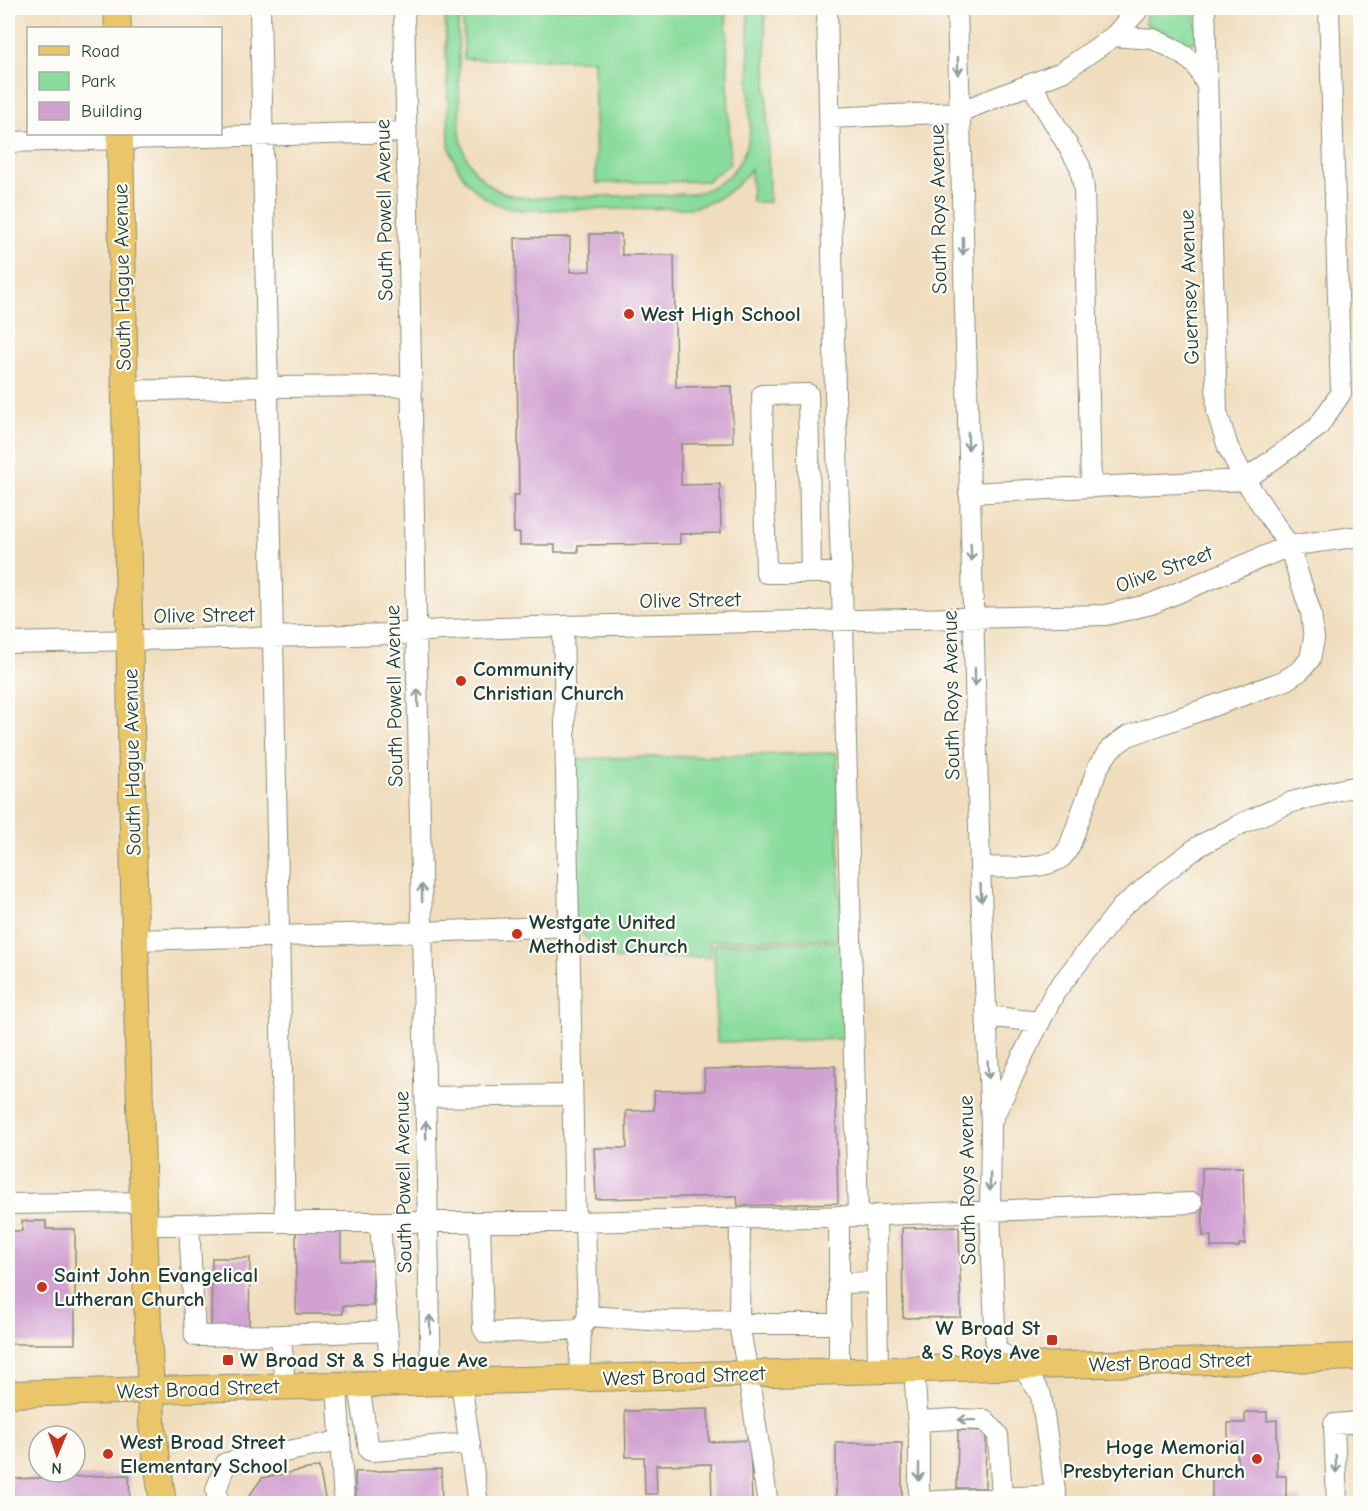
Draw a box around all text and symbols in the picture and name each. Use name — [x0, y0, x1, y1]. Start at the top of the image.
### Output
legend — [27, 27, 222, 135]
text: Road — [81, 41, 120, 62]
one-way arrow — [952, 55, 964, 75]
text: Park — [81, 71, 116, 92]
text: Building — [81, 101, 143, 122]
street label: South Powell Avenue — [370, 119, 398, 301]
street label: South Roys Avenue — [925, 124, 951, 294]
street label: South Hague Avenue — [108, 183, 136, 371]
street label: Guernsey Avenue — [1174, 209, 1204, 365]
one-way arrow — [957, 235, 969, 255]
place label: West High School — [641, 302, 801, 326]
marker: West High School — [622, 307, 636, 321]
one-way arrow — [962, 430, 973, 450]
street label: Olive Street — [1112, 540, 1217, 598]
one-way arrow — [966, 541, 977, 561]
street label: Olive Street — [639, 587, 742, 613]
street label: Olive Street — [153, 602, 256, 628]
street label: South Powell Avenue — [380, 605, 408, 787]
street label: South Roys Avenue — [938, 610, 964, 780]
place label: Community Christian Church — [473, 657, 624, 705]
one-way arrow — [969, 666, 981, 686]
street label: South Hague Avenue — [118, 668, 146, 856]
marker: Community Christian Church — [454, 674, 468, 688]
one-way arrow — [412, 688, 424, 708]
one-way arrow — [975, 882, 986, 902]
one-way arrow — [416, 883, 428, 903]
place label: Westgate United Methodist Church — [529, 910, 688, 958]
marker: Westgate United Methodist Church — [510, 927, 524, 941]
one-way arrow — [983, 1059, 994, 1079]
street label: South Powell Avenue — [389, 1091, 417, 1273]
street label: South Roys Avenue — [954, 1095, 980, 1265]
one-way arrow — [420, 1120, 432, 1140]
one-way arrow — [984, 1172, 996, 1192]
place label: Saint John Evangelical Lutheran Church — [54, 1263, 258, 1311]
marker: Saint John Evangelical Lutheran Church — [35, 1280, 49, 1294]
one-way arrow — [424, 1315, 436, 1335]
place label: W Broad St & S Roys Ave — [921, 1316, 1041, 1364]
marker: W Broad St & S Roys Ave — [1045, 1333, 1059, 1347]
street label: West Broad Street — [1088, 1347, 1253, 1377]
place label: W Broad St & S Hague Ave — [240, 1348, 488, 1372]
marker: W Broad St & S Hague Ave — [221, 1353, 235, 1367]
street label: West Broad Street — [602, 1361, 767, 1391]
street label: West Broad Street — [116, 1374, 281, 1404]
one-way arrow — [957, 1414, 977, 1425]
north arrow — [27, 1424, 87, 1484]
place label: West Broad Street Elementary School — [120, 1430, 288, 1478]
place label: Hoge Memorial Presbyterian Church — [1063, 1435, 1245, 1483]
marker: West Broad Street Elementary School — [101, 1447, 115, 1461]
marker: Hoge Memorial Presbyterian Church — [1250, 1452, 1264, 1466]
one-way arrow — [1330, 1453, 1341, 1473]
text: N — [51, 1459, 62, 1477]
one-way arrow — [913, 1462, 925, 1482]

